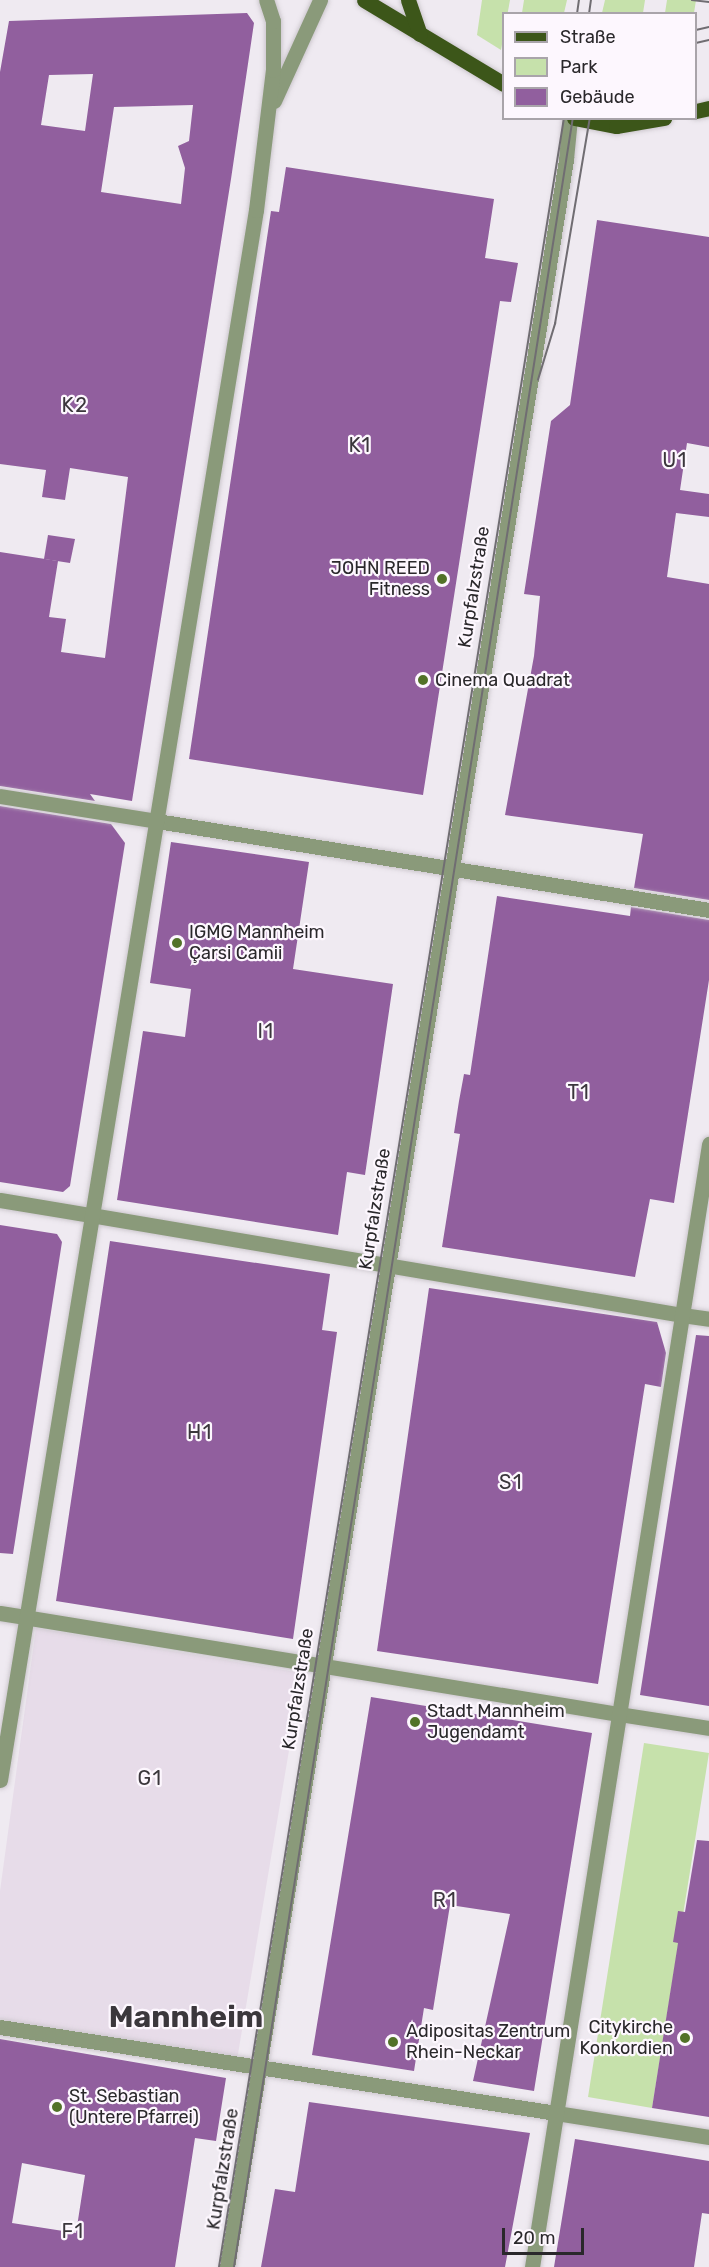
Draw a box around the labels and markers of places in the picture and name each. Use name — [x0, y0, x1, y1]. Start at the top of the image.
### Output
place label: JOHN REED Fitness — [331, 558, 430, 600]
marker: JOHN REED Fitness — [435, 572, 449, 586]
place label: Cinema Quadrat — [435, 669, 570, 691]
marker: Cinema Quadrat — [416, 673, 430, 687]
place label: IGMG Mannheim Çarsi Camii — [189, 922, 325, 964]
marker: IGMG Mannheim Çarsi Camii — [170, 936, 184, 950]
place label: Stadt Mannheim Jugendamt — [427, 1701, 565, 1744]
marker: Stadt Mannheim Jugendamt — [408, 1715, 422, 1729]
place label: Citykirche Konkordien — [580, 2017, 673, 2060]
place label: Adipositas Zentrum Rhein-Neckar — [406, 2021, 570, 2064]
marker: Citykirche Konkordien — [678, 2031, 692, 2045]
marker: Adipositas Zentrum Rhein-Neckar — [384, 2033, 402, 2051]
place label: St. Sebastian (Untere Pfarrei) — [69, 2086, 199, 2128]
marker: St. Sebastian (Untere Pfarrei) — [50, 2100, 64, 2114]

